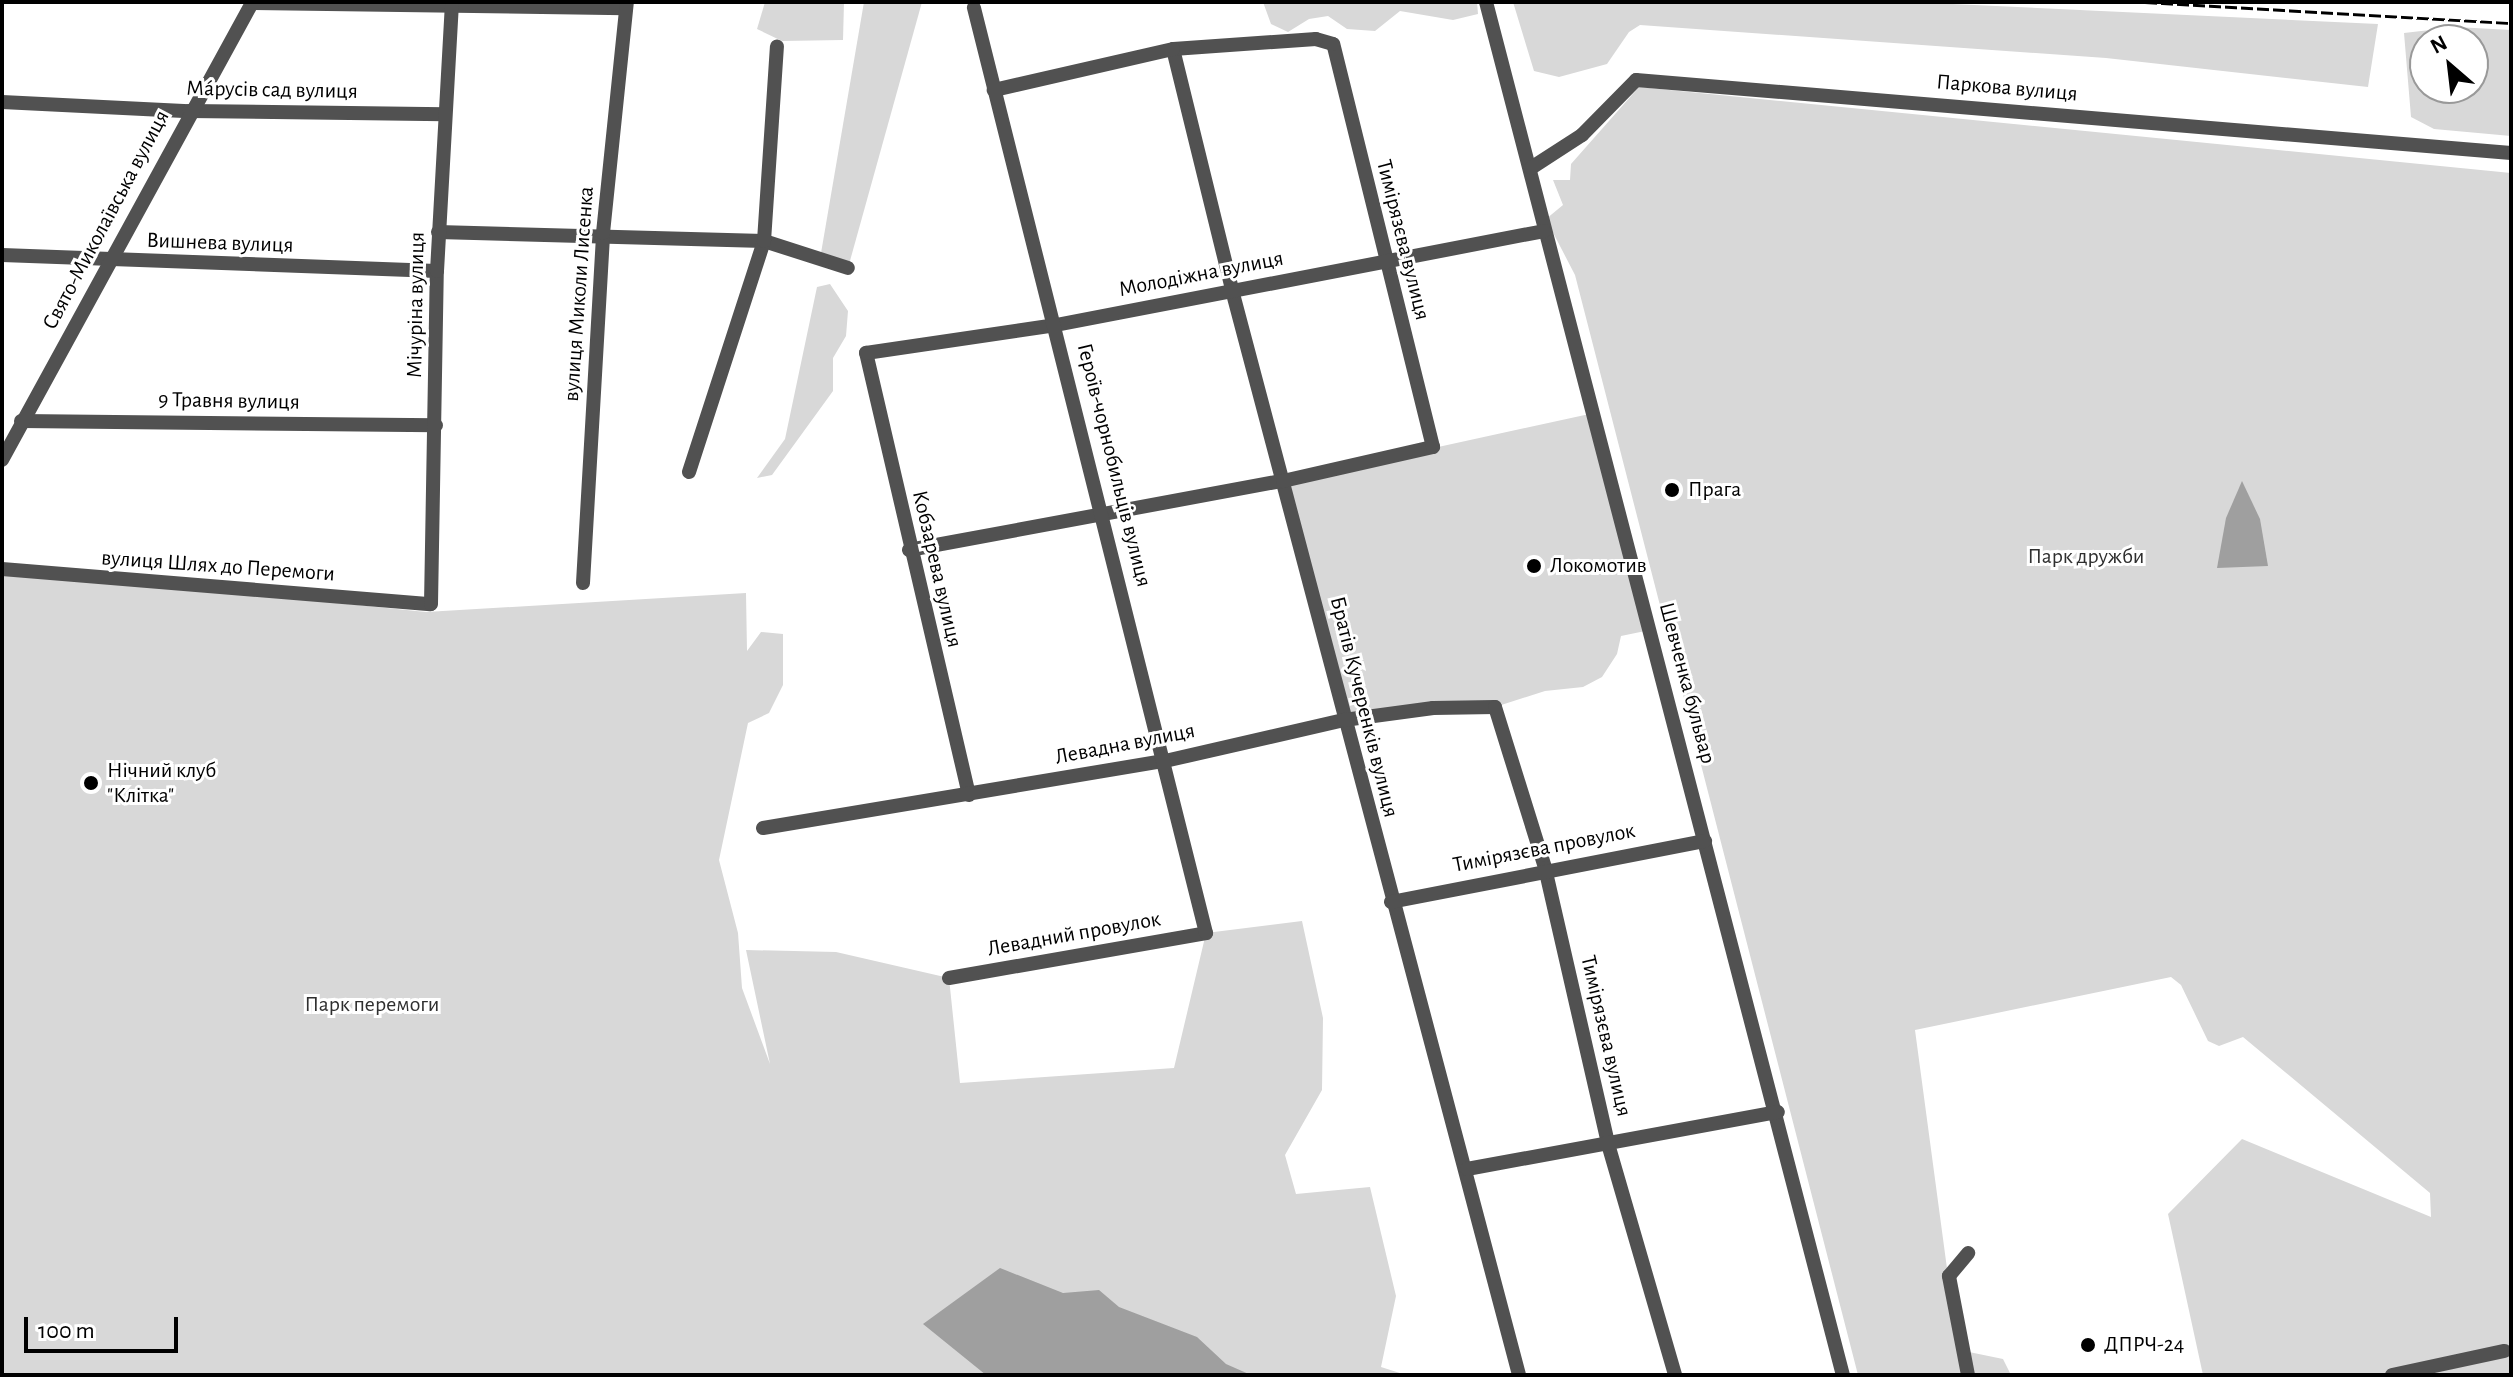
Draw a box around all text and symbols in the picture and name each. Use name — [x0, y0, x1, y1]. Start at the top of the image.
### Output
north arrow — [2409, 24, 2489, 104]
text: N — [2427, 31, 2451, 58]
street label: Паркова вулиця — [1935, 69, 2079, 107]
street label: Мáрусів сад вулиця — [186, 75, 358, 105]
street label: Свято-Миколаївська вулиця — [37, 106, 175, 334]
street label: Тимірязєва вулиця — [1370, 157, 1436, 323]
street label: вулиця Миколи Лисенка — [558, 185, 600, 403]
street label: Вишнева вулиця — [146, 227, 294, 259]
street label: Мічуріна вулиця — [402, 232, 430, 378]
street label: Молодіжна вулиця — [1116, 245, 1286, 303]
street label: Героїв-чорнобильців вулиця — [1071, 340, 1157, 590]
street label: 9 Травня вулиця — [158, 387, 300, 415]
place label: Прага — [1688, 477, 1741, 503]
marker: Прага — [1663, 481, 1681, 499]
street label: Кобзарева вулиця — [906, 488, 968, 650]
park label: Парк дружби — [2028, 544, 2144, 570]
street label: вулиця Шлях до Перемоги — [100, 545, 336, 587]
place label: Локомотив — [1550, 553, 1647, 579]
marker: Локомотив — [1525, 557, 1543, 575]
street label: Братів Кучеренків вулиця — [1324, 594, 1404, 820]
street label: Шевченка бульвар — [1653, 600, 1721, 766]
street label: Левадна вулиця — [1053, 718, 1197, 770]
place label: Нічний клуб "Клітка" — [107, 757, 216, 808]
marker: Нічний клуб "Клітка" — [82, 774, 100, 792]
street label: Тимірязєва провулок — [1451, 817, 1637, 879]
street label: Левадний провулок — [985, 906, 1163, 962]
street label: Тимірязєва вулиця — [1575, 953, 1637, 1119]
park label: Парк перемоги — [305, 992, 439, 1018]
scale bar — [28, 1301, 182, 1351]
text: 100 m — [38, 1319, 95, 1343]
place label: ДПРЧ-24 — [2104, 1332, 2184, 1358]
marker: ДПРЧ-24 — [2079, 1336, 2097, 1354]

